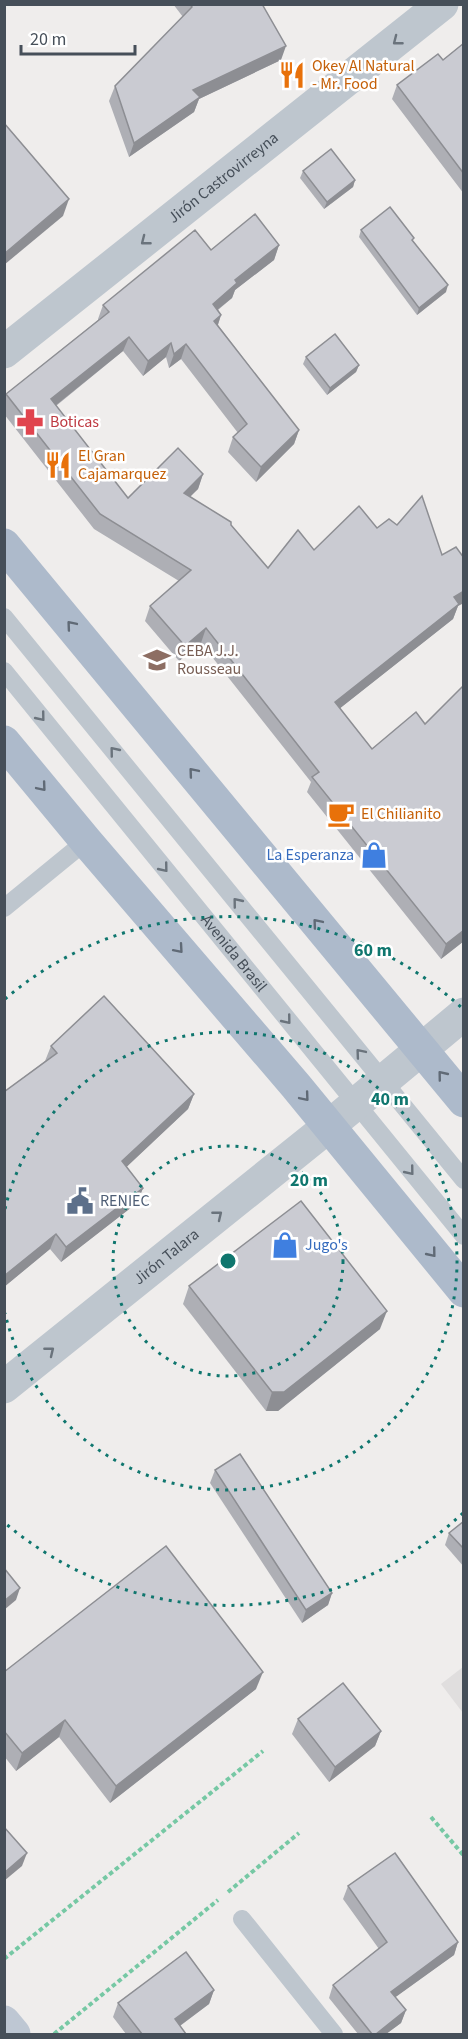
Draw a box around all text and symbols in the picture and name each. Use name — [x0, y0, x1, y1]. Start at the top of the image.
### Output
scale bar — [21, 18, 135, 56]
text: 20 m — [30, 27, 66, 52]
one-way arrow — [392, 33, 403, 44]
place label: Okey Al Natural - Mr. Food — [312, 55, 415, 95]
restaurant icon: Okey Al Natural - Mr. Food — [277, 60, 307, 90]
street label: Jirón Castrovirreyna — [163, 127, 283, 229]
one-way arrow — [141, 233, 152, 244]
pharmacy icon: Boticas — [15, 407, 45, 437]
place label: Boticas — [50, 411, 99, 433]
place label: El Gran Cajamarquez — [78, 445, 166, 485]
restaurant icon: El Gran Cajamarquez — [43, 450, 73, 480]
one-way arrow — [68, 621, 79, 632]
place label: CEBA J.J. Rousseau — [177, 640, 241, 680]
school or university icon: CEBA J.J. Rousseau — [142, 645, 172, 675]
one-way arrow — [34, 710, 45, 721]
one-way arrow — [110, 747, 121, 758]
one-way arrow — [189, 768, 200, 779]
one-way arrow — [34, 780, 45, 791]
cafe icon: El Chilianito — [326, 799, 356, 829]
place label: El Chilianito — [361, 803, 441, 825]
shop icon: La Esperanza — [359, 840, 389, 870]
place label: La Esperanza — [267, 844, 354, 866]
one-way arrow — [157, 861, 168, 872]
one-way arrow — [233, 898, 244, 909]
street label: Avenida Brasil — [196, 910, 272, 997]
one-way arrow — [313, 919, 324, 930]
text: 60 m — [354, 938, 392, 963]
one-way arrow — [172, 942, 183, 953]
one-way arrow — [280, 1013, 291, 1024]
one-way arrow — [356, 1049, 367, 1060]
one-way arrow — [439, 1071, 450, 1082]
text: 40 m — [371, 1087, 409, 1112]
one-way arrow — [298, 1091, 309, 1102]
one-way arrow — [403, 1164, 414, 1175]
text: 20 m — [290, 1168, 328, 1193]
public building icon: RENIEC — [65, 1186, 95, 1216]
place label: RENIEC — [100, 1190, 150, 1212]
one-way arrow — [211, 1211, 222, 1222]
street label: Jirón Talara — [129, 1224, 204, 1290]
shop icon: Jugo's — [270, 1230, 300, 1260]
place label: Jugo's — [305, 1234, 348, 1256]
one-way arrow — [425, 1246, 436, 1257]
centre of rings — [218, 1251, 238, 1271]
one-way arrow — [43, 1347, 54, 1358]

